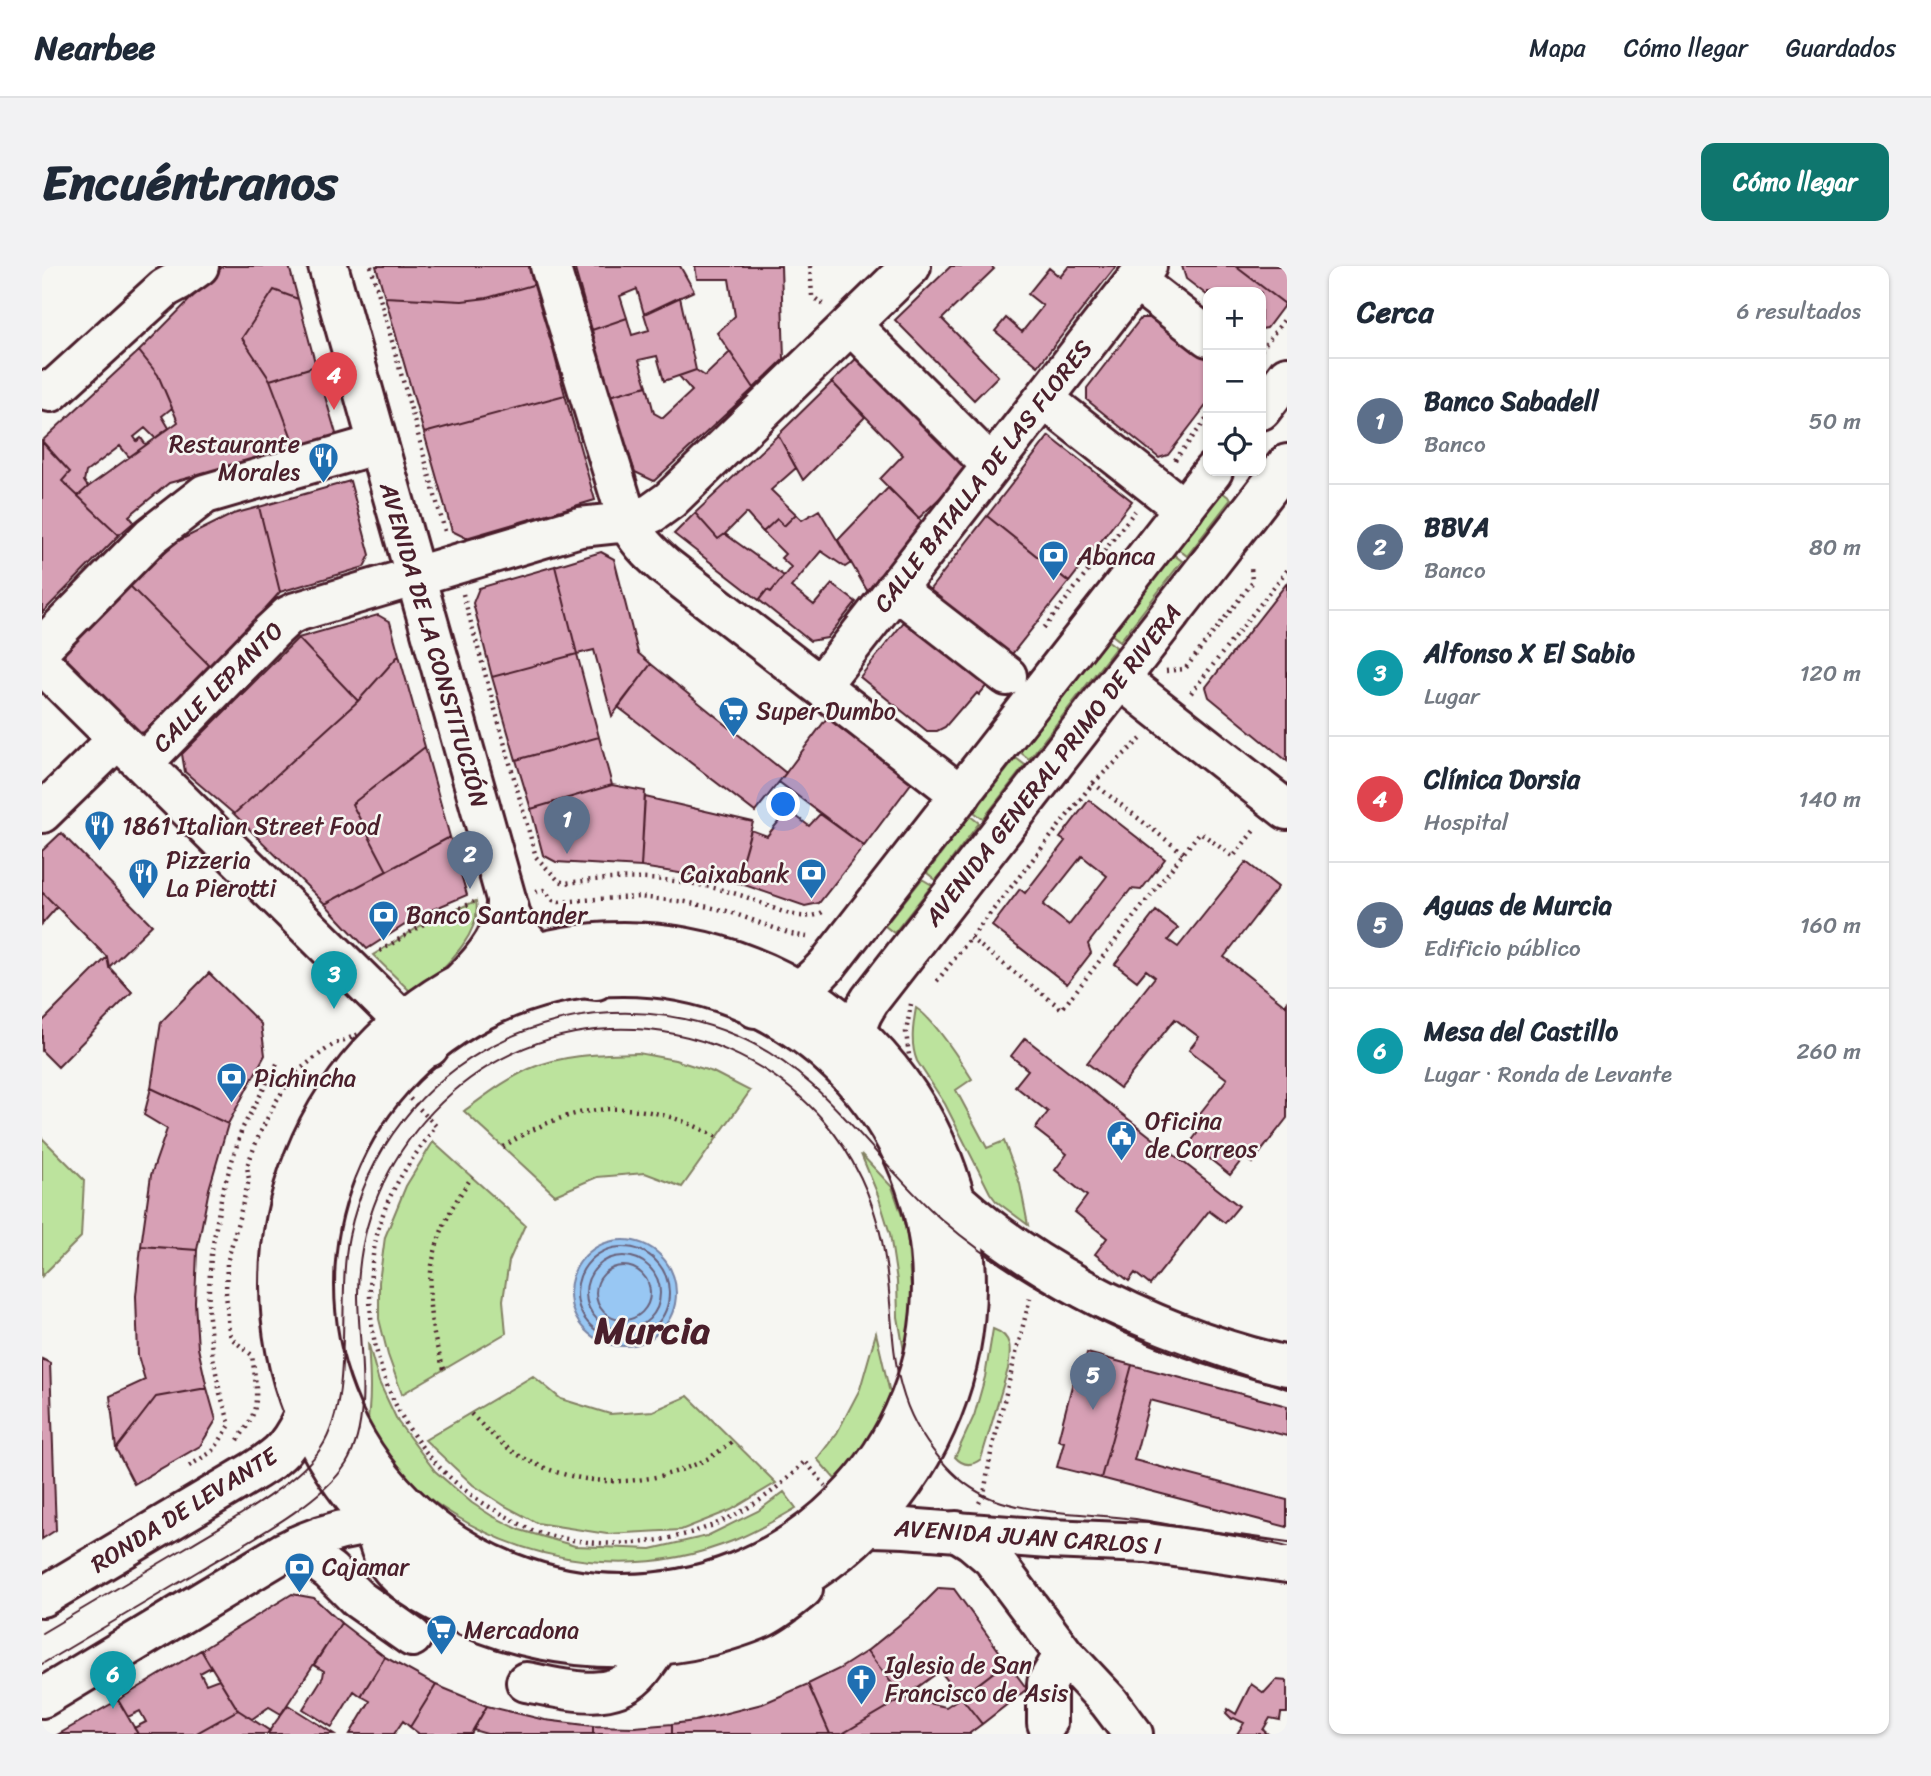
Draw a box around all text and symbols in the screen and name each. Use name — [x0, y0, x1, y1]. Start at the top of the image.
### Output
text: Nearbee — [35, 19, 155, 77]
text: Mapa — [1529, 27, 1586, 69]
text: Cómo llegar — [1624, 27, 1748, 69]
text: Guardados — [1786, 27, 1896, 69]
text: Encuéntranos — [42, 139, 338, 226]
button: Cómo llegar — [1701, 143, 1889, 221]
text: Cerca — [1357, 285, 1433, 339]
map controls — [1203, 287, 1266, 476]
button: + — [1203, 287, 1266, 350]
text: 6 resultados — [1736, 291, 1861, 332]
street label: CALLE BATALLA DE LAS FLORES — [863, 330, 1103, 622]
button: − — [1203, 350, 1266, 413]
pin: 4 — [311, 352, 357, 410]
text: Banco Sabadell — [1424, 378, 1599, 424]
text: 1 — [1375, 401, 1385, 442]
text: 50 m — [1809, 401, 1861, 442]
button: locate — [1203, 413, 1266, 476]
place label: Restaurante Morales — [169, 423, 300, 493]
text: Banco — [1424, 424, 1486, 465]
restaurant icon: Restaurante Morales — [306, 441, 340, 485]
street label: AVENIDA DE LA CONSTITUCIÓN — [367, 476, 501, 813]
text: BBVA — [1424, 504, 1490, 550]
text: 2 — [1373, 527, 1387, 568]
text: 80 m — [1809, 527, 1861, 568]
place label: Abanca — [1076, 535, 1156, 577]
bank icon: Abanca — [1037, 539, 1071, 583]
text: Banco — [1424, 550, 1486, 591]
street label: AVENIDA GENERAL PRIMO DE RIVERA — [913, 594, 1193, 936]
street label: CALLE LEPANTO — [142, 611, 294, 763]
text: Alfonso X El Sabio — [1424, 630, 1635, 676]
text: 3 — [1374, 653, 1386, 694]
text: 120 m — [1800, 653, 1861, 694]
text: Lugar — [1424, 676, 1480, 717]
place label: Super Dumbo — [756, 690, 896, 732]
supermarket icon: Super Dumbo — [716, 694, 750, 738]
text: Clínica Dorsia — [1424, 756, 1580, 802]
text: 4 — [1373, 779, 1387, 820]
text: 140 m — [1799, 779, 1861, 820]
your location — [766, 787, 800, 821]
pin: 1 — [544, 796, 590, 854]
text: Hospital — [1424, 802, 1508, 843]
place label: 1861 Italian Street Food — [122, 805, 382, 847]
restaurant icon: 1861 Italian Street Food — [82, 809, 116, 853]
pin: 2 — [447, 831, 493, 889]
place label: Pizzeria La Pierotti — [166, 839, 278, 909]
place label: Caixabank — [680, 853, 789, 895]
restaurant icon: Pizzeria La Pierotti — [126, 857, 160, 901]
bank icon: Caixabank — [795, 857, 829, 901]
text: Aguas de Murcia — [1424, 882, 1612, 928]
place label: Banco Santander — [406, 894, 589, 936]
bank icon: Banco Santander — [366, 898, 400, 942]
text: 5 — [1373, 905, 1387, 946]
text: 160 m — [1800, 905, 1861, 946]
text: Edificio público — [1424, 928, 1581, 969]
pin: 3 — [311, 951, 357, 1009]
text: Mesa del Castillo — [1424, 1008, 1618, 1054]
text: 6 — [1373, 1031, 1387, 1072]
text: 260 m — [1796, 1031, 1861, 1072]
text: Lugar · Ronda de Levante — [1424, 1054, 1672, 1095]
place label: Pichincha — [254, 1057, 356, 1099]
bank icon: Pichincha — [214, 1061, 248, 1105]
place label: Oficina de Correos — [1145, 1100, 1259, 1170]
public building icon: Oficina de Correos — [1105, 1118, 1139, 1162]
district label: Murcia — [593, 1297, 711, 1364]
pin: 5 — [1070, 1352, 1116, 1410]
street label: RONDA DE LEVANTE — [82, 1435, 287, 1585]
street label: AVENIDA JUAN CARLOS I — [892, 1507, 1163, 1567]
place label: Cajamar — [322, 1546, 410, 1588]
bank icon: Cajamar — [282, 1550, 316, 1594]
place label: Mercadona — [464, 1609, 579, 1651]
supermarket icon: Mercadona — [424, 1613, 458, 1657]
place label: Iglesia de San Francisco de Asis — [884, 1644, 1068, 1714]
pin: 6 — [90, 1651, 136, 1709]
church icon: Iglesia de San Francisco de Asis — [845, 1662, 879, 1706]

